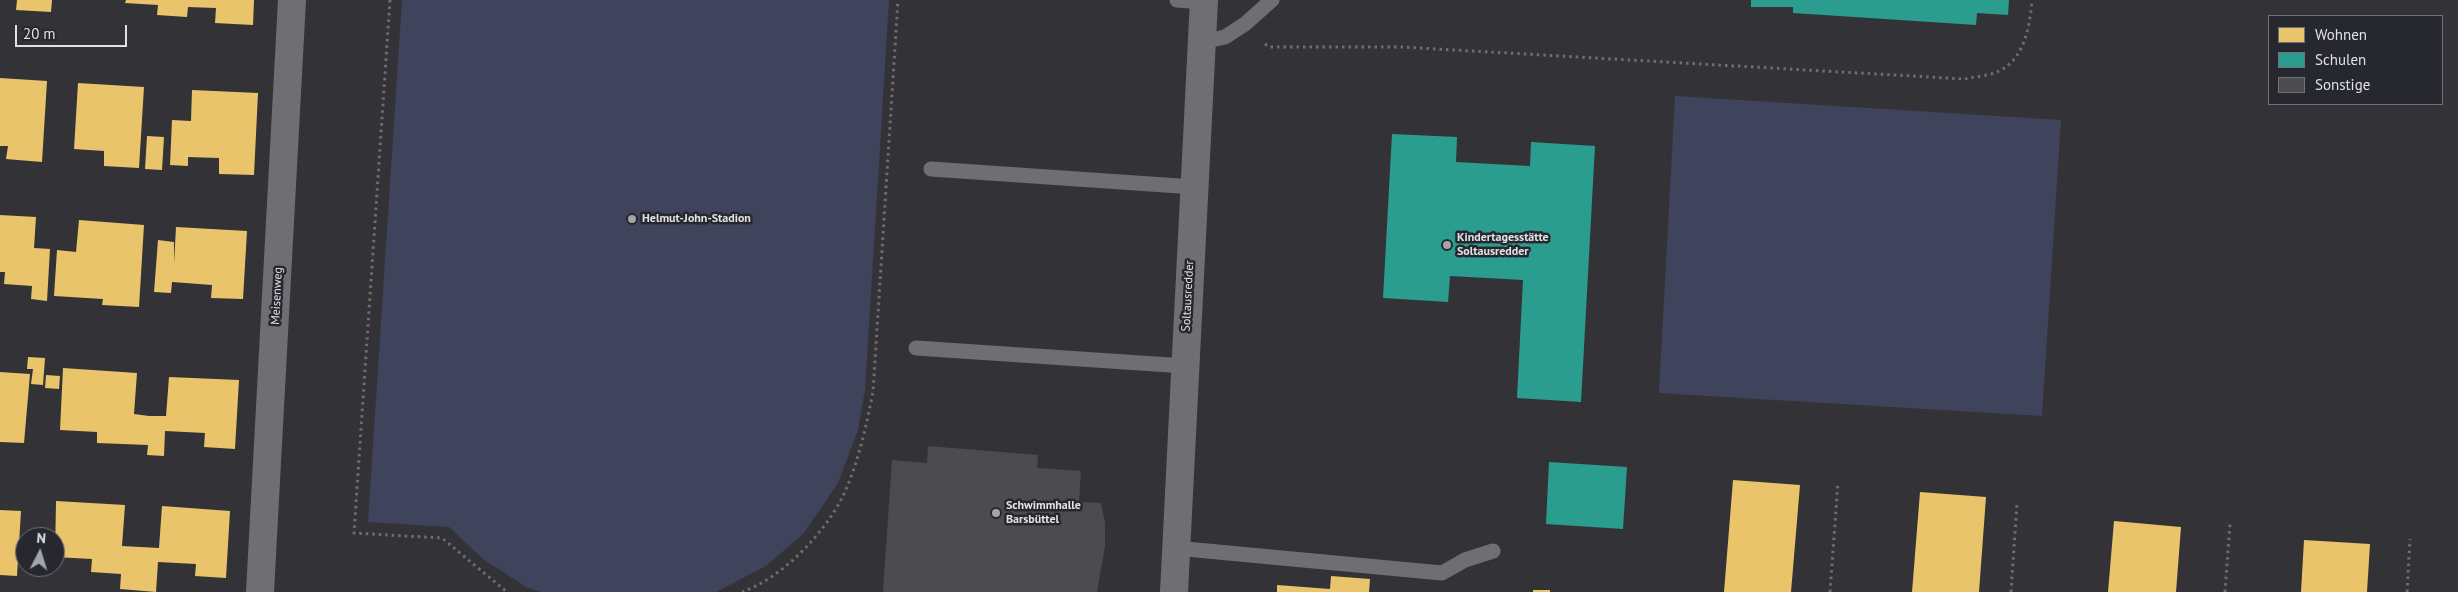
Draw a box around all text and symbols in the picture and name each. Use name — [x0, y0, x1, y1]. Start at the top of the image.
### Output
scale bar — [18, 15, 130, 47]
legend — [2268, 15, 2443, 105]
text: 20 m — [23, 24, 56, 43]
text: Wohnen — [2315, 25, 2367, 44]
text: Schulen — [2315, 50, 2366, 69]
text: Sonstige — [2315, 75, 2370, 94]
place label: Helmut-John-Stadion — [642, 212, 751, 226]
marker: Helmut-John-Stadion — [626, 213, 638, 225]
place label: Kindertagesstätte Soltausredder — [1457, 231, 1549, 259]
marker: Kindertagesstätte Soltausredder — [1441, 239, 1453, 251]
street label: Soltausredder — [1179, 260, 1197, 332]
street label: Meisenweg — [268, 267, 286, 325]
place label: Schwimmhalle Barsbüttel — [1006, 499, 1081, 527]
marker: Schwimmhalle Barsbüttel — [990, 507, 1002, 519]
north arrow — [15, 527, 65, 577]
text: N — [36, 529, 47, 547]

